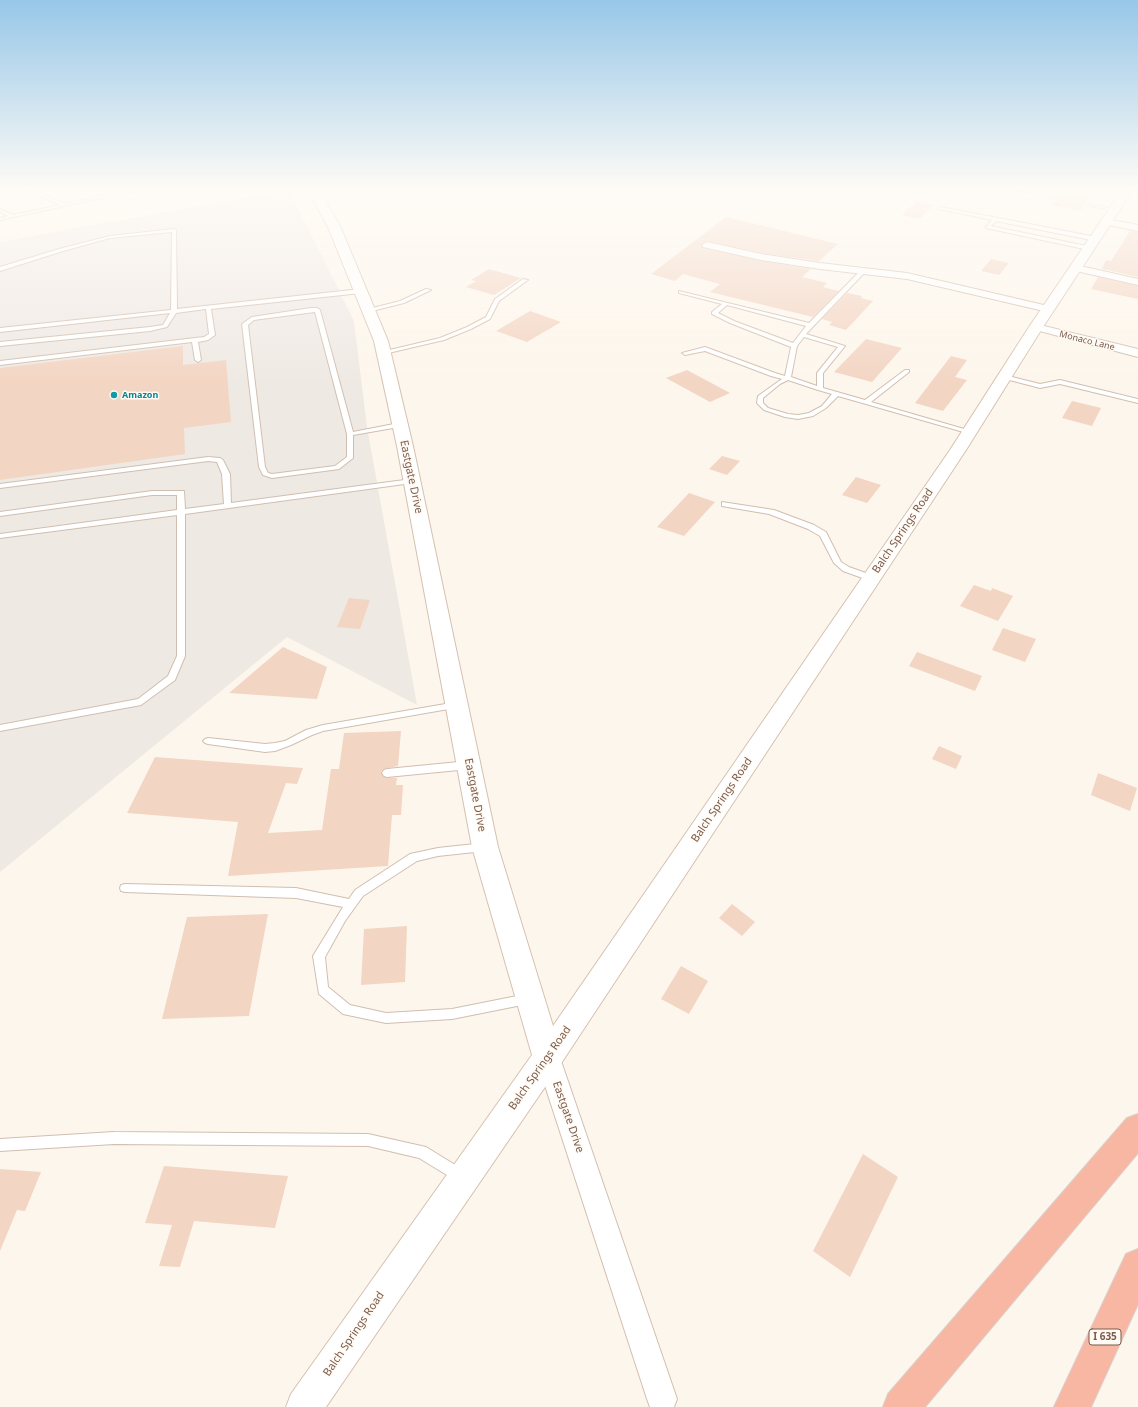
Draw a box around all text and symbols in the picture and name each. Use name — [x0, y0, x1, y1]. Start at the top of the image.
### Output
street label: Monaco Lane — [1058, 329, 1116, 353]
marker: Amazon — [109, 390, 119, 400]
place label: Amazon — [122, 390, 158, 400]
street label: Eastgate Drive — [397, 439, 425, 515]
street label: Balch Springs Road — [870, 486, 936, 576]
street label: Balch Springs Road — [689, 755, 755, 845]
street label: Eastgate Drive — [461, 757, 489, 833]
street label: Balch Springs Road — [506, 1023, 574, 1113]
street label: Eastgate Drive — [550, 1080, 586, 1154]
street label: Balch Springs Road — [321, 1289, 387, 1379]
road number: I 635 — [1089, 1329, 1121, 1345]

